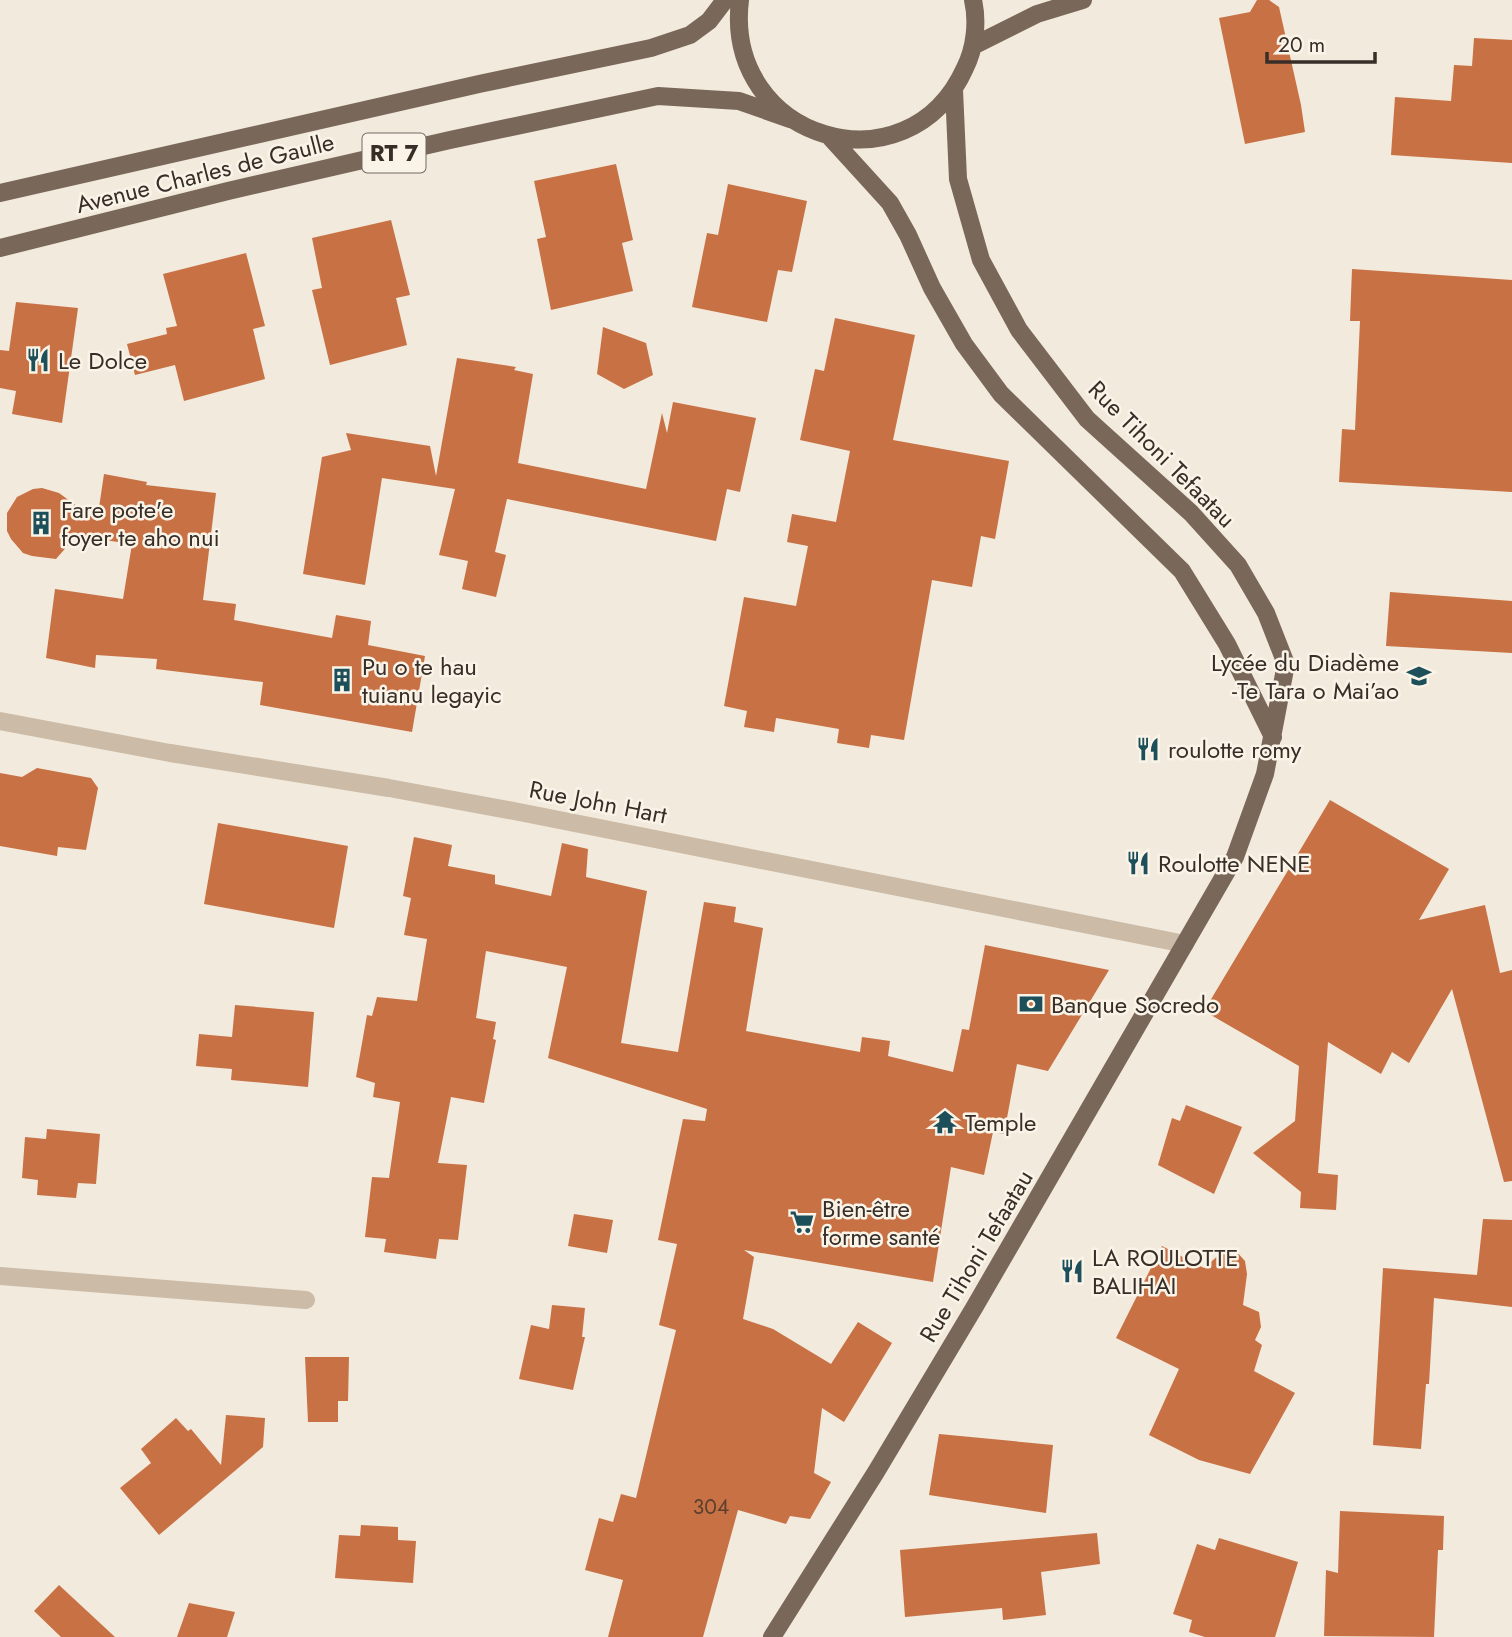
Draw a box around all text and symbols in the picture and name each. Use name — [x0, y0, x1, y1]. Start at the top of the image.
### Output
scale bar — [1267, 21, 1376, 65]
text: 20 m — [1278, 30, 1325, 60]
street label: Avenue Charles de Gaulle — [72, 124, 338, 222]
road number: RT 7 — [362, 134, 426, 172]
place label: Le Dolce — [58, 343, 147, 378]
restaurant icon: Le Dolce — [24, 346, 52, 374]
street label: Rue Tihoni Tefaatau — [1080, 372, 1244, 536]
place label: Fare pote'e foyer te aho nui — [61, 492, 220, 555]
building icon: Fare pote'e foyer te aho nui — [27, 509, 55, 537]
place label: Lycée du Diadème -Te Tara o Mai’ao — [1211, 645, 1399, 708]
place label: Pu o te hau tuianu legayic — [362, 649, 502, 712]
school or university icon: Lycée du Diadème -Te Tara o Mai’ao — [1405, 662, 1433, 690]
building icon: Pu o te hau tuianu legayic — [328, 666, 356, 694]
place label: roulotte romy — [1168, 732, 1302, 767]
restaurant icon: roulotte romy — [1134, 735, 1162, 763]
street label: Rue John Hart — [526, 772, 670, 833]
place label: Roulotte NENE — [1158, 846, 1310, 881]
restaurant icon: Roulotte NENE — [1124, 849, 1152, 877]
place label: Banque Socredo — [1051, 987, 1219, 1022]
bank icon: Banque Socredo — [1017, 990, 1045, 1018]
place label: Temple — [965, 1105, 1036, 1140]
temple icon: Temple — [931, 1108, 959, 1136]
street label: Rue Tihoni Tefaatau — [911, 1163, 1041, 1349]
place label: Bien-être forme santé — [822, 1191, 940, 1254]
supermarket icon: Bien-être forme santé — [788, 1208, 816, 1236]
place label: LA ROULOTTE BALIHAI — [1092, 1240, 1239, 1303]
restaurant icon: LA ROULOTTE BALIHAI — [1058, 1257, 1086, 1285]
house number: 304 — [693, 1492, 729, 1522]

